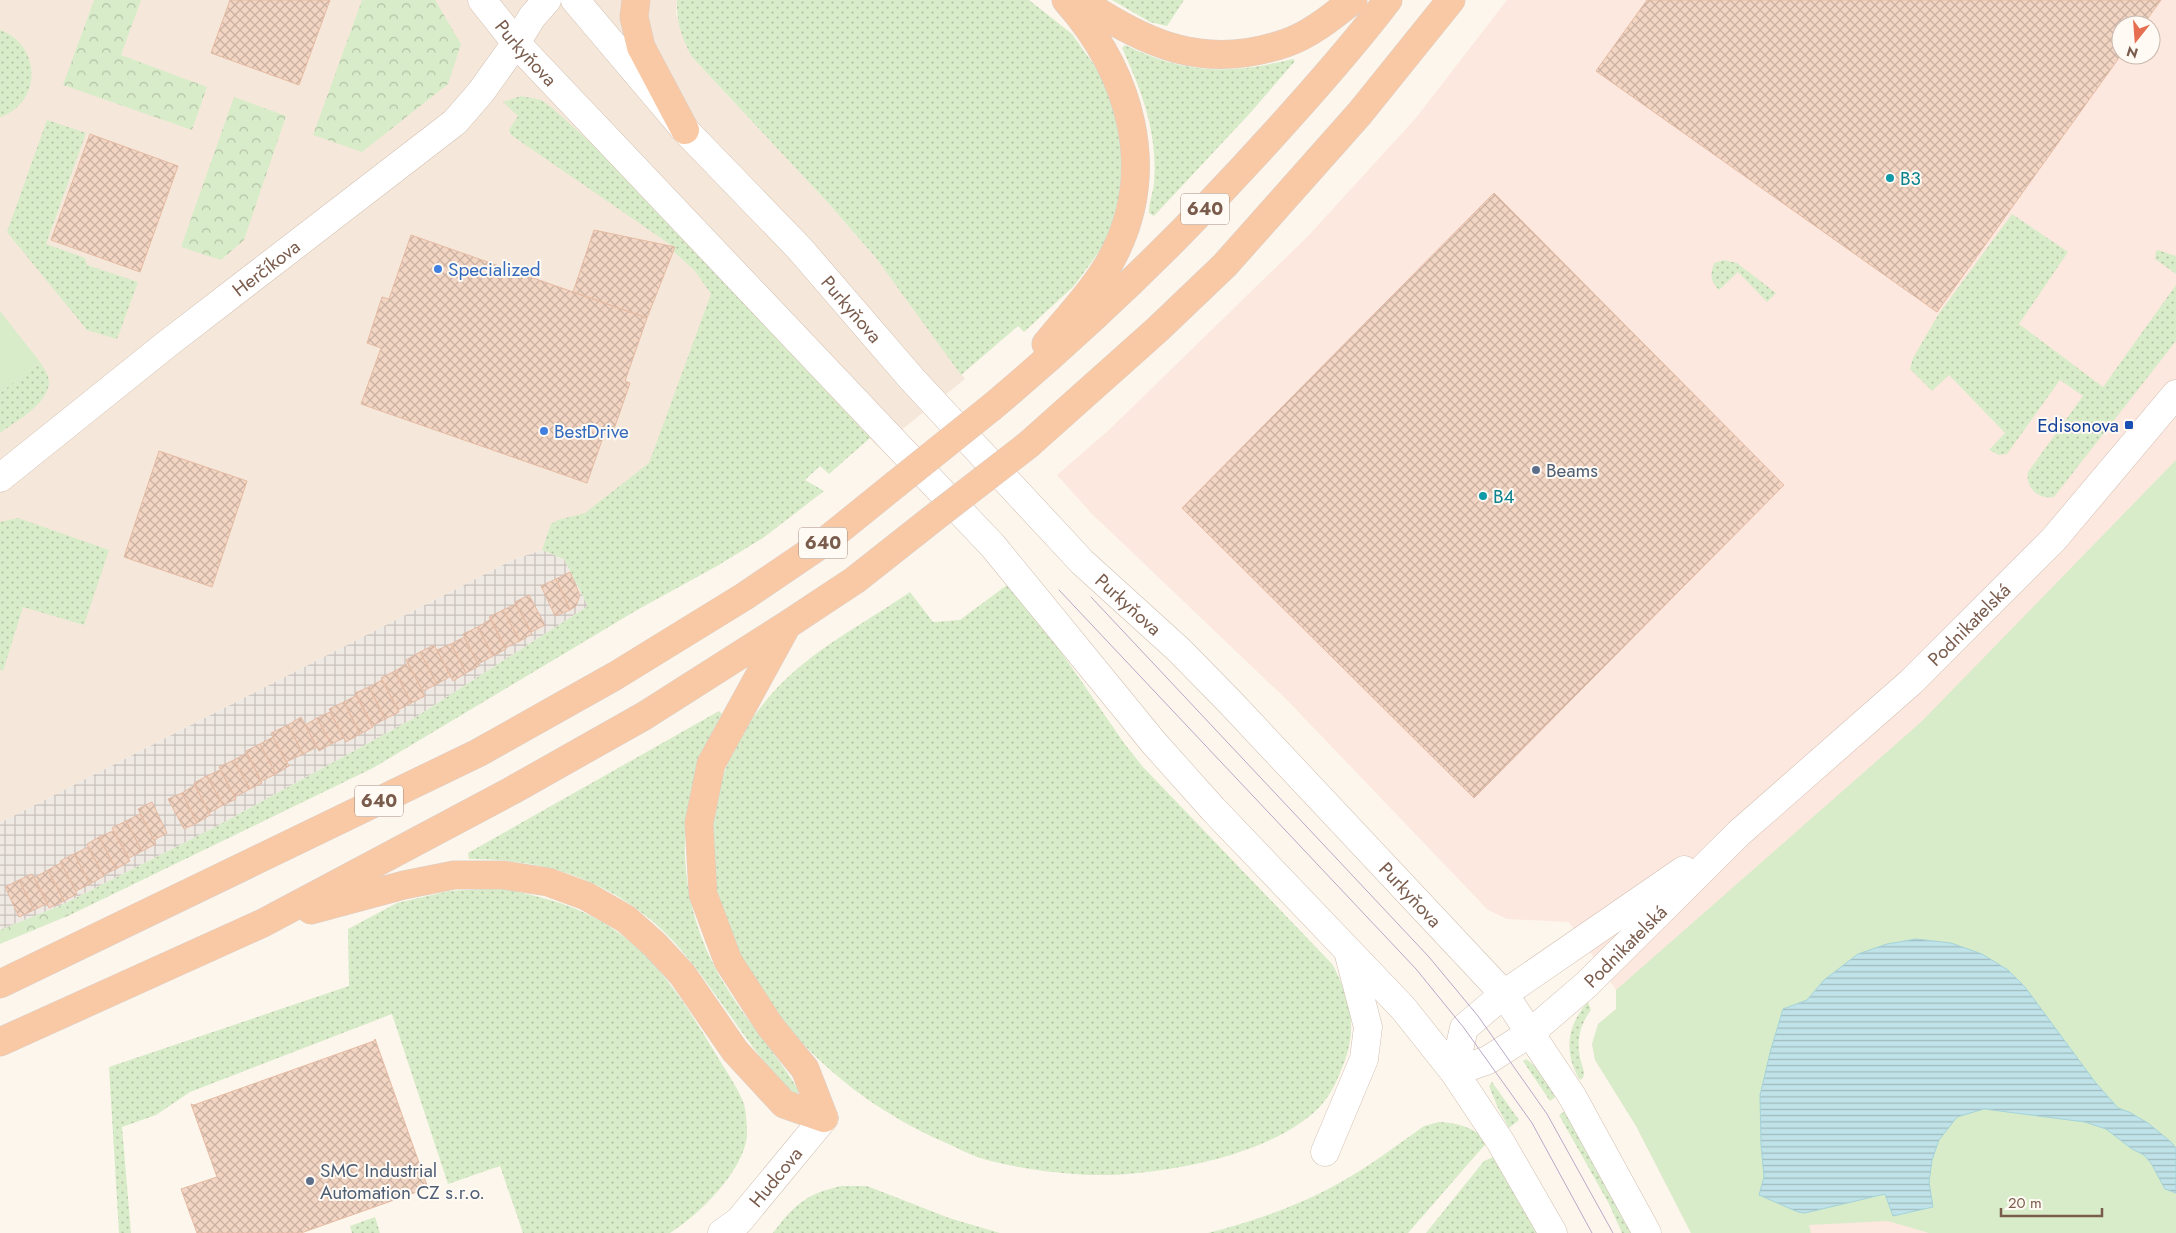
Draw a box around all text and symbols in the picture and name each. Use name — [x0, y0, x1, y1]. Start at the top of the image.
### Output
street label: Purkyňova — [489, 14, 563, 92]
north arrow — [2111, 15, 2161, 65]
text: N — [2124, 41, 2140, 64]
place label: B3 — [1900, 165, 1921, 192]
marker: B3 — [1884, 172, 1896, 184]
road number: 640 — [1181, 193, 1229, 224]
street label: Herčíkova — [226, 233, 306, 303]
place label: Specialized — [448, 256, 541, 283]
marker: Specialized — [432, 263, 444, 275]
street label: Purkyňova — [815, 269, 888, 349]
place label: Edisonova — [2037, 412, 2119, 439]
place label: BestDrive — [554, 418, 629, 445]
marker: Edisonova — [2123, 419, 2135, 431]
marker: BestDrive — [538, 425, 550, 437]
place label: Beams — [1546, 457, 1598, 484]
marker: Beams — [1530, 464, 1542, 476]
place label: B4 — [1493, 483, 1515, 510]
marker: B4 — [1477, 490, 1489, 502]
road number: 640 — [799, 528, 847, 558]
street label: Purkyňova — [1089, 567, 1168, 642]
street label: Podnikatelská — [1921, 577, 2016, 672]
road number: 640 — [355, 786, 403, 816]
street label: Purkyňova — [1373, 856, 1448, 933]
street label: Podnikatelská — [1578, 899, 1673, 994]
street label: Hudcova — [742, 1141, 808, 1213]
place label: SMC Industrial Automation CZ s.r.o. — [320, 1157, 485, 1206]
marker: SMC Industrial Automation CZ s.r.o. — [304, 1175, 316, 1187]
scale bar — [2001, 1186, 2102, 1218]
text: 20 m — [2008, 1192, 2042, 1214]

